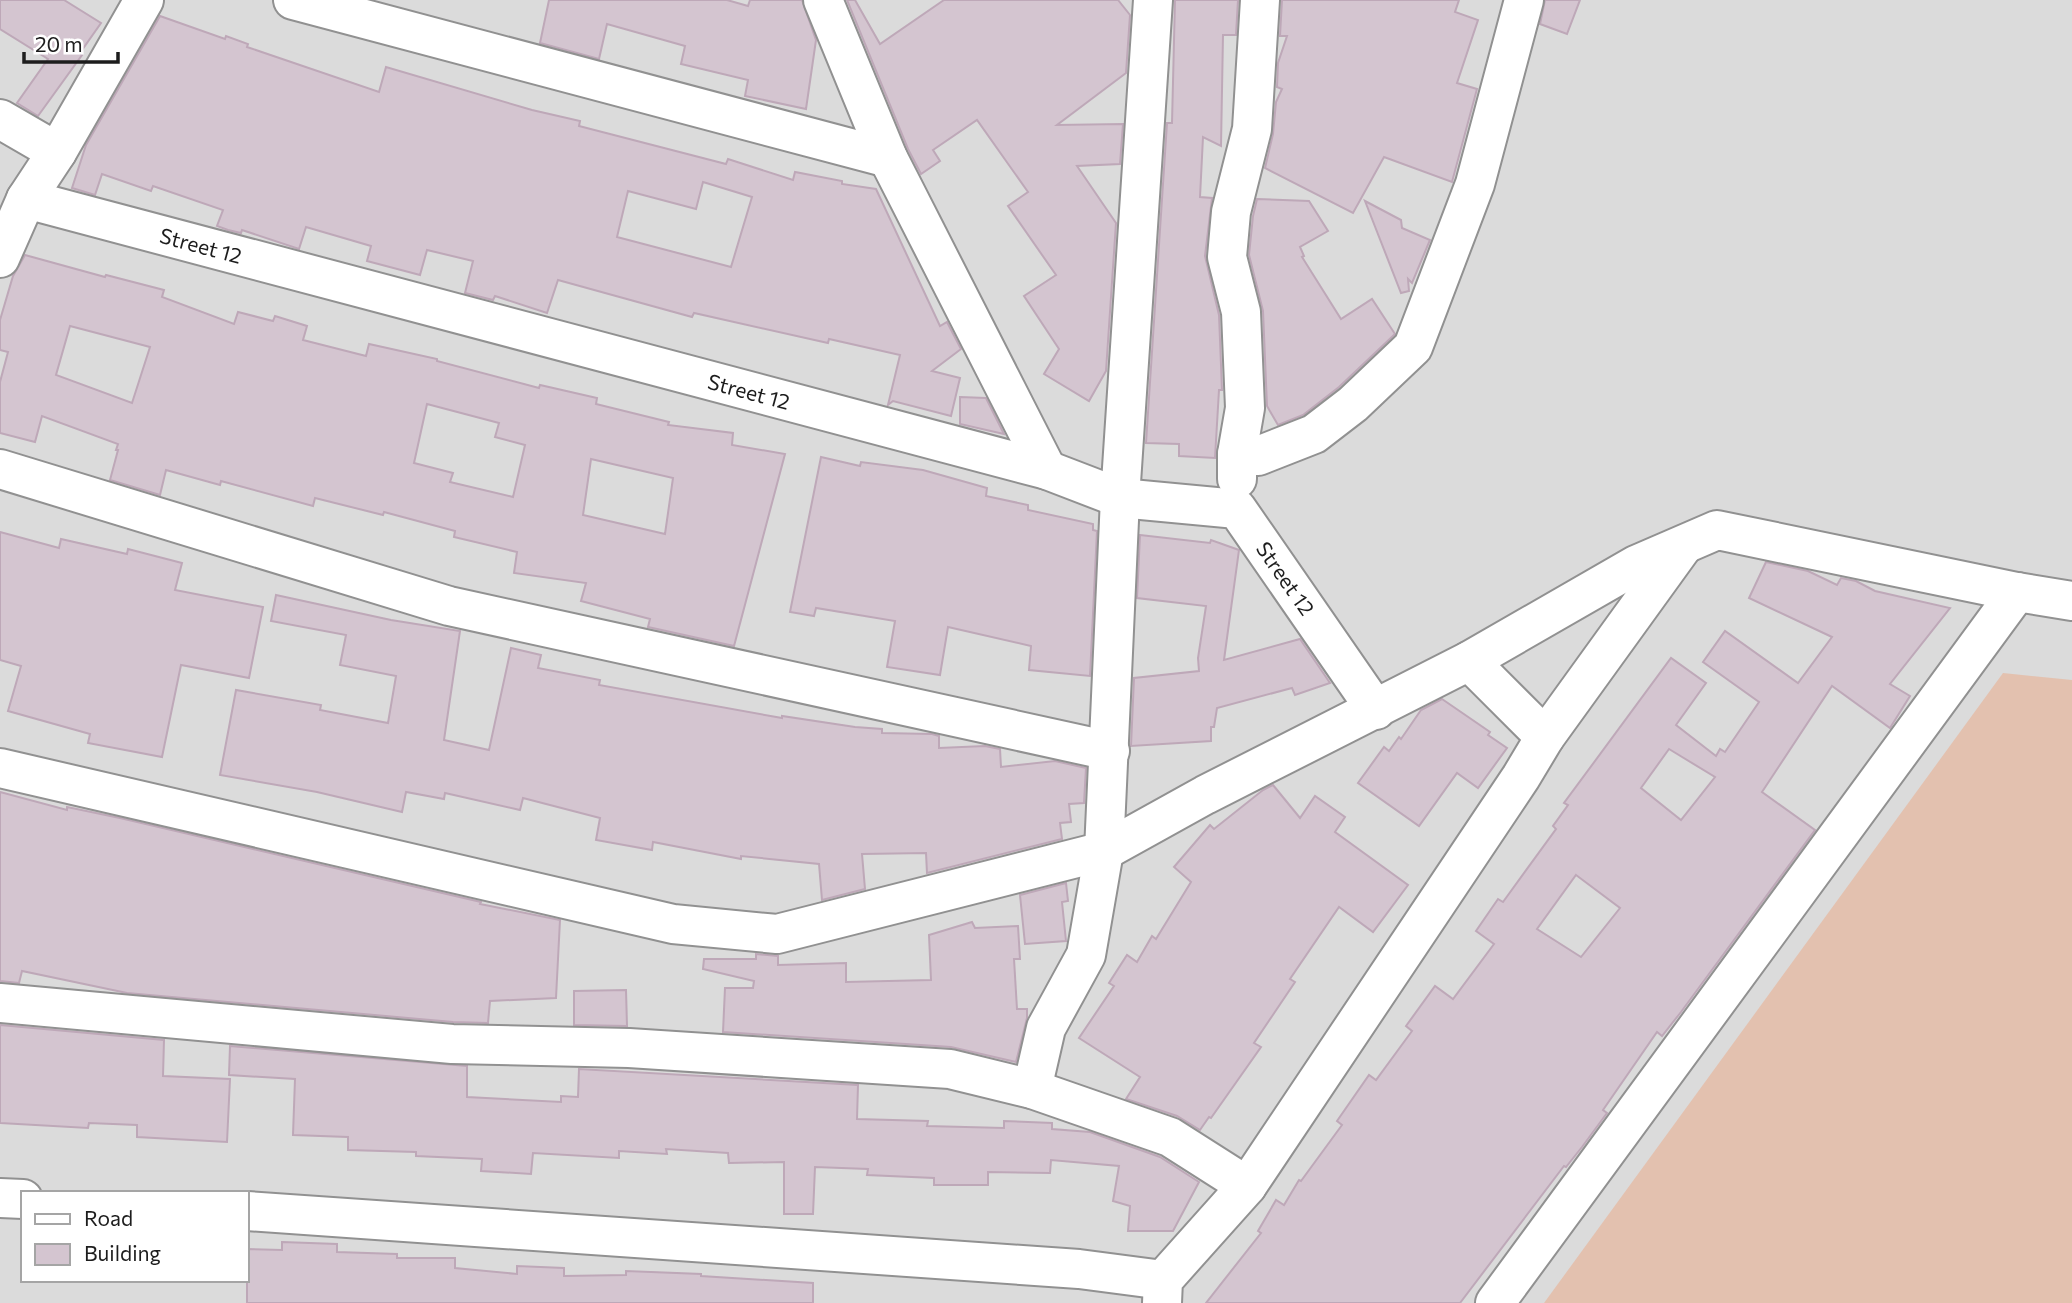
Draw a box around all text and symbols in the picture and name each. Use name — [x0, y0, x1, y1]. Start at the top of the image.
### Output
scale bar — [24, 21, 119, 65]
text: 20 m — [35, 31, 83, 56]
street label: Street 12 — [157, 222, 245, 268]
street label: Street 12 — [705, 368, 793, 414]
street label: Street 12 — [1252, 536, 1320, 620]
legend — [21, 1191, 248, 1282]
text: Road — [84, 1205, 133, 1230]
text: Building — [84, 1240, 161, 1265]

